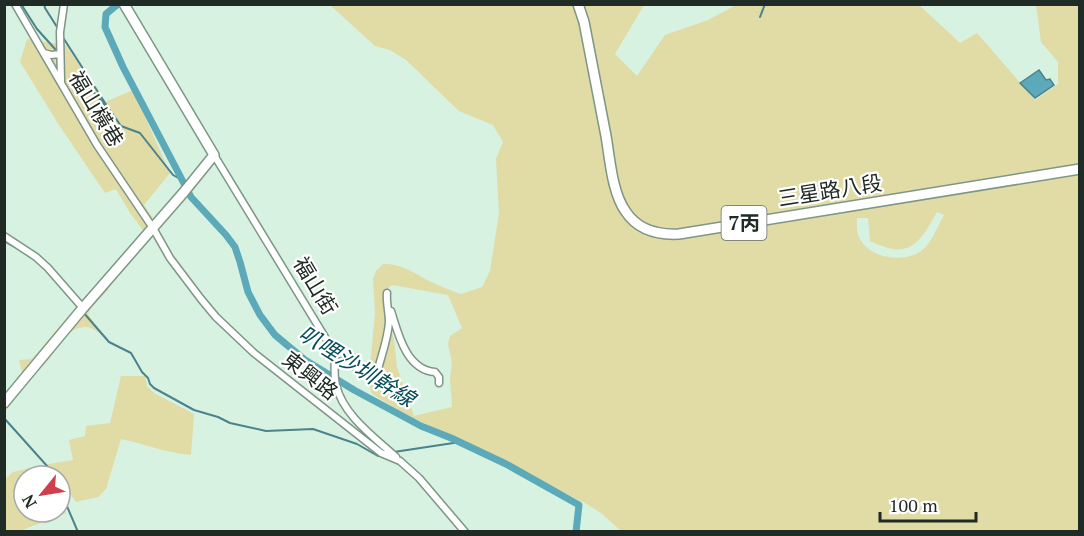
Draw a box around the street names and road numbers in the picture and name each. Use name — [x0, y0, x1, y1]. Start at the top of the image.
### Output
street label: 福山橫巷 — [63, 65, 130, 152]
street label: 三星路八段 — [776, 168, 884, 212]
road number: 7丙 — [722, 206, 766, 240]
street label: 福山街 — [288, 251, 344, 320]
street label: 東興路 — [277, 345, 344, 406]

